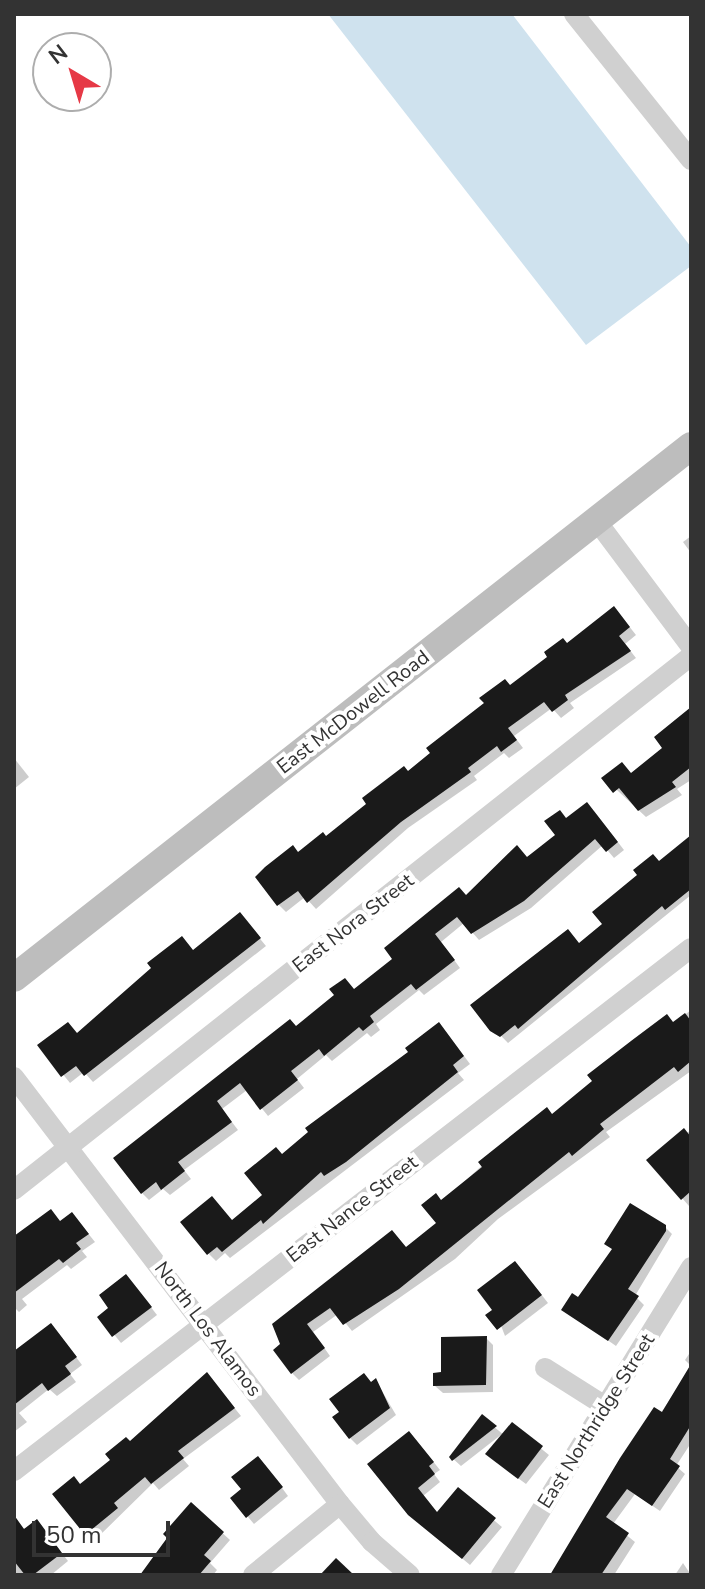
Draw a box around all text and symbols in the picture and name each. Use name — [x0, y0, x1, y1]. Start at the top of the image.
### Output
north arrow — [32, 32, 112, 112]
text: N — [43, 38, 74, 72]
street label: East McDowell Road — [272, 645, 434, 779]
street label: East Nora Street — [288, 868, 418, 978]
street label: East Nance Street — [282, 1150, 422, 1268]
street label: North Los Alamos — [149, 1257, 267, 1401]
street label: East Northridge Street — [532, 1329, 660, 1513]
scale bar — [36, 1505, 174, 1555]
text: 50 m — [46, 1519, 102, 1551]

